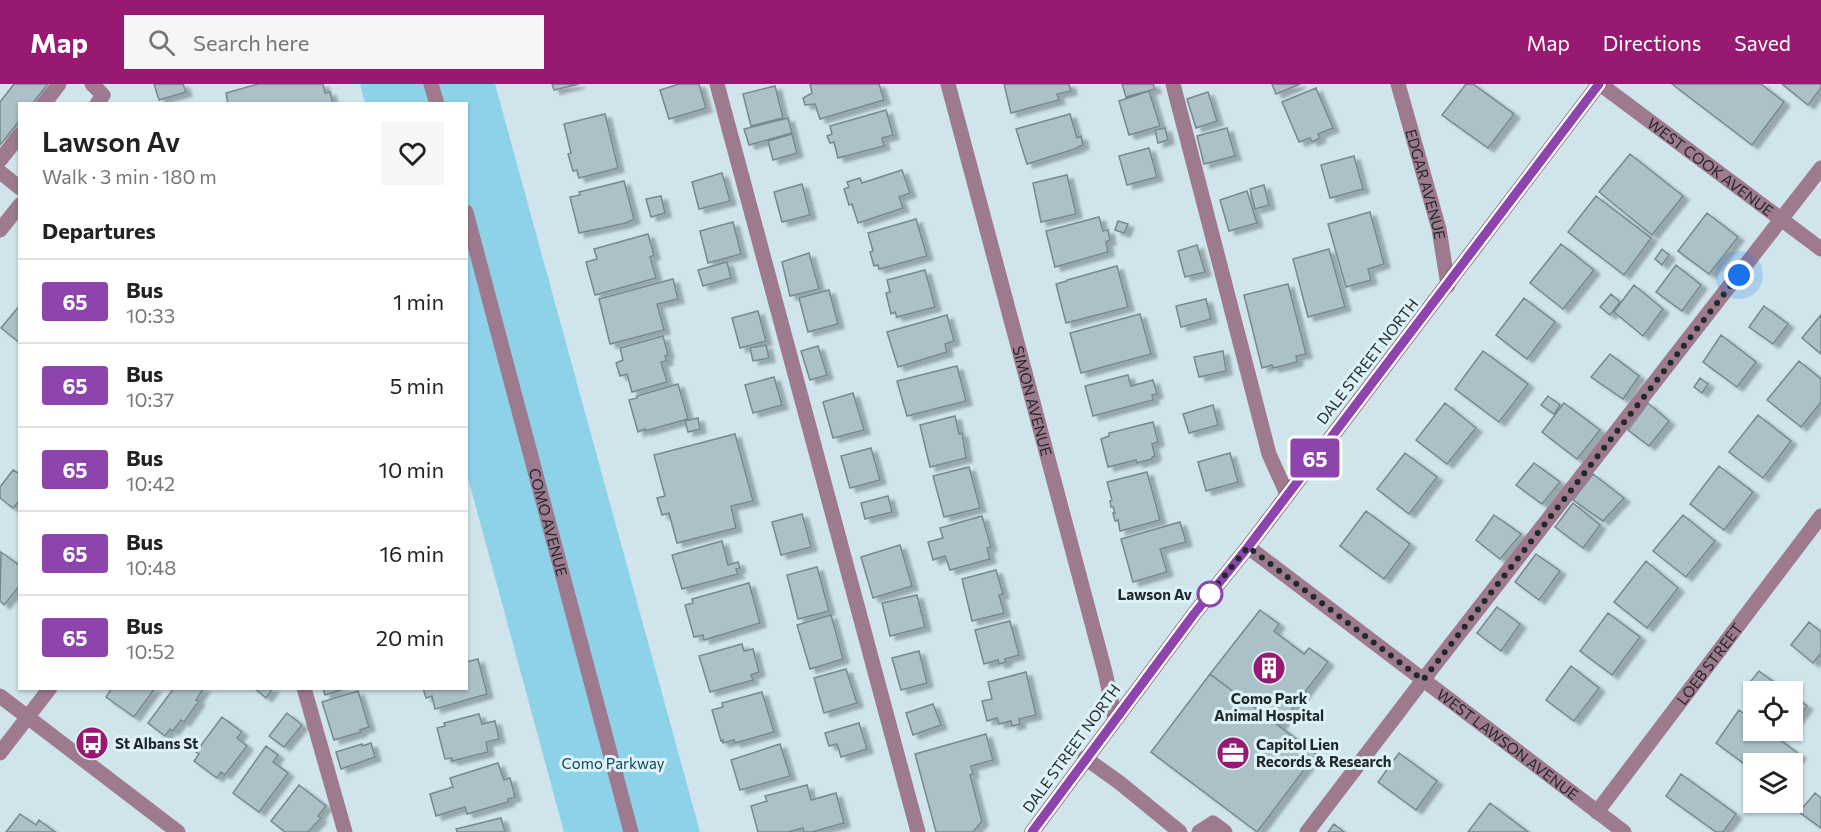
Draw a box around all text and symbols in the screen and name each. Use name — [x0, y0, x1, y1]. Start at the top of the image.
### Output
search box — [124, 15, 544, 69]
text: Map — [30, 25, 88, 59]
icon: search — [145, 26, 178, 59]
text: Search here — [193, 29, 309, 56]
text: Map — [1527, 30, 1570, 55]
text: Directions — [1603, 30, 1701, 55]
text: Saved — [1734, 30, 1791, 55]
street label: WEST COOK AVENUE — [1644, 114, 1777, 220]
button: heart — [381, 122, 444, 185]
text: Lawson Av — [42, 124, 180, 158]
street label: EDGAR AVENUE — [1402, 127, 1450, 241]
text: Walk · 3 min · 180 m — [42, 164, 217, 188]
text: Departures — [42, 217, 156, 244]
your location — [1724, 260, 1754, 290]
text: Bus — [126, 276, 163, 303]
text: 1 min — [393, 288, 444, 315]
text: 65 — [62, 289, 88, 314]
street label: DALE STREET NORTH — [1312, 295, 1422, 427]
text: 10:33 — [126, 303, 175, 327]
street label: SIMON AVENUE — [1009, 344, 1056, 458]
text: Bus — [126, 360, 163, 387]
text: 5 min — [390, 372, 444, 399]
text: 65 — [62, 373, 88, 398]
text: 10:37 — [126, 387, 174, 411]
line badge: 65 — [1288, 438, 1342, 478]
text: Bus — [126, 444, 163, 471]
text: 65 — [1302, 446, 1328, 471]
text: 10 min — [379, 456, 444, 483]
text: 65 — [62, 457, 88, 482]
street label: COMO AVENUE — [526, 466, 572, 578]
text: 10:42 — [126, 471, 175, 495]
text: Bus — [126, 528, 163, 555]
text: 16 min — [380, 540, 444, 567]
text: 65 — [62, 541, 88, 566]
text: 10:48 — [126, 555, 176, 579]
marker: Lawson Av — [1197, 581, 1223, 607]
place label: Lawson Av — [1118, 585, 1192, 603]
text: Bus — [126, 612, 163, 639]
street label: LOEB STREET — [1673, 619, 1746, 708]
text: 20 min — [376, 624, 444, 651]
text: 65 — [62, 625, 88, 650]
text: 10:52 — [126, 639, 175, 663]
building icon: Como Park Animal Hospital — [1251, 650, 1287, 686]
street label: DALE STREET NORTH — [1018, 680, 1124, 816]
map controls — [1743, 681, 1803, 813]
button: locate — [1743, 681, 1803, 741]
street label: WEST LAWSON AVENUE — [1433, 684, 1582, 803]
place label: Como Park Animal Hospital — [1214, 689, 1324, 724]
bus stop icon: St Albans St — [74, 725, 110, 761]
place label: St Albans St — [115, 734, 198, 752]
office icon: Capitol Lien Records & Research — [1215, 735, 1251, 771]
place label: Capitol Lien Records & Research — [1256, 735, 1391, 770]
button: layers — [1743, 753, 1803, 813]
park label: Como Parkway — [562, 754, 665, 772]

